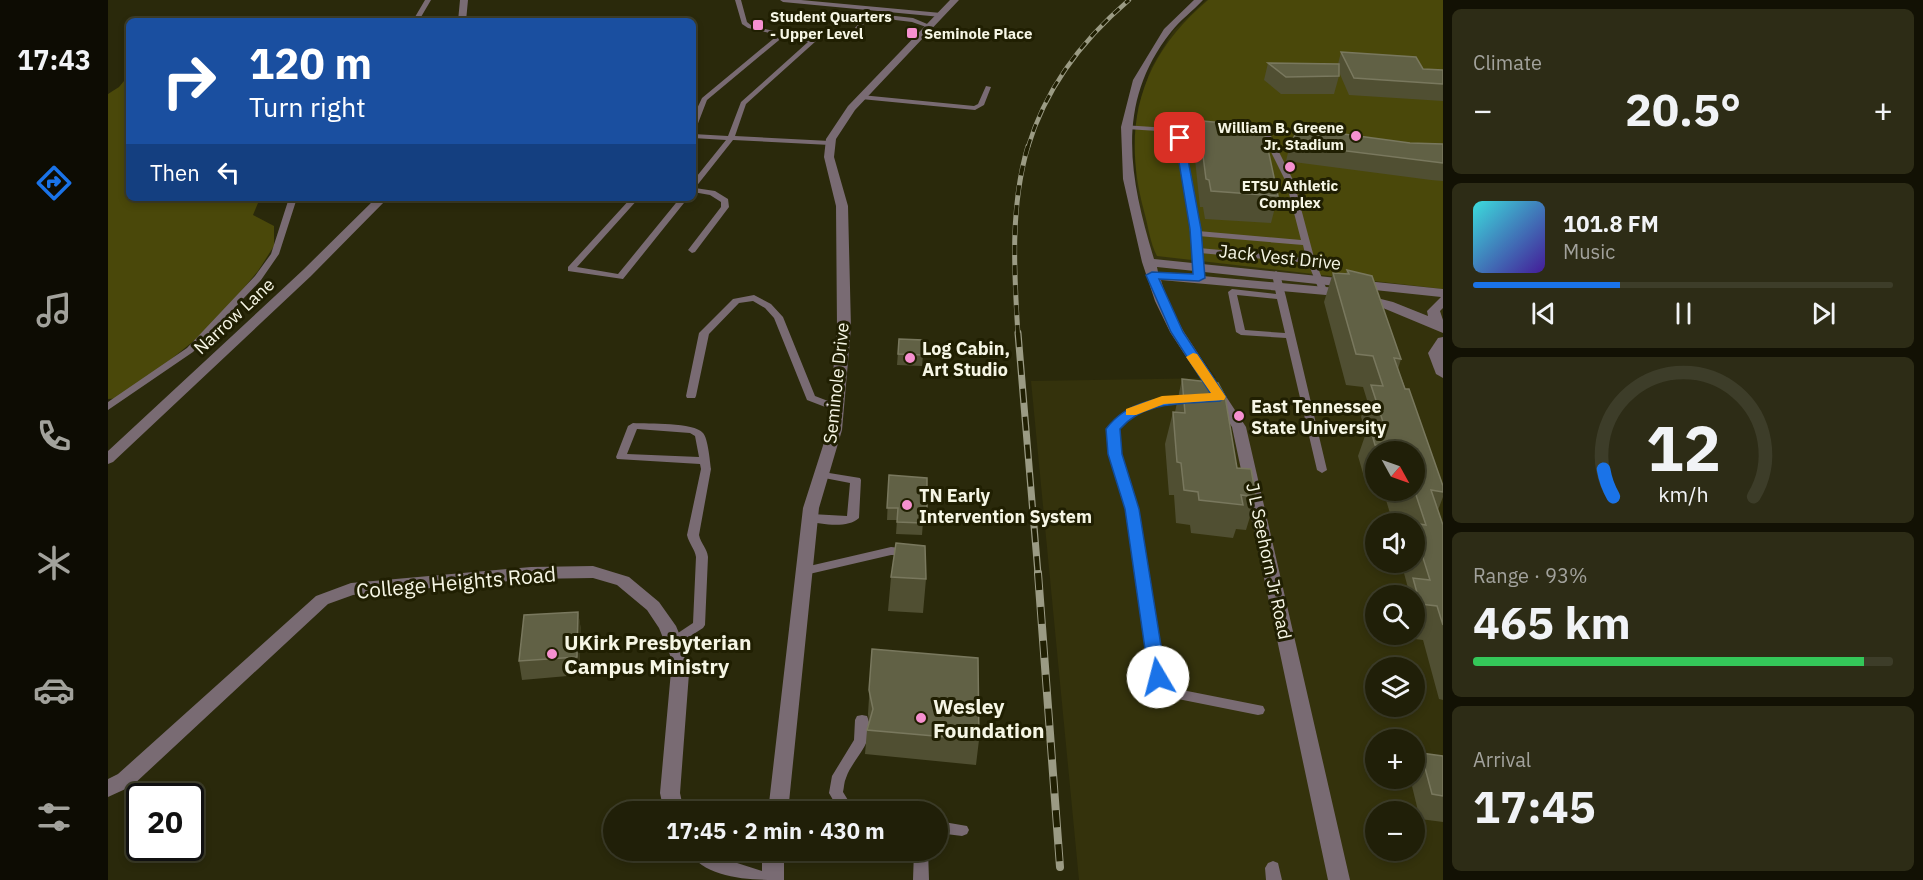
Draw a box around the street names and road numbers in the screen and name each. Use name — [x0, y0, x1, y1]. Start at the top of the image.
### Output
street label: Jack Vest Drive — [1218, 239, 1342, 275]
street label: Narrow Lane — [189, 273, 279, 359]
street label: Seminole Drive — [818, 321, 854, 445]
street label: J L Seehorn Jr Road — [1241, 480, 1297, 642]
street label: College Heights Road — [355, 559, 557, 605]

